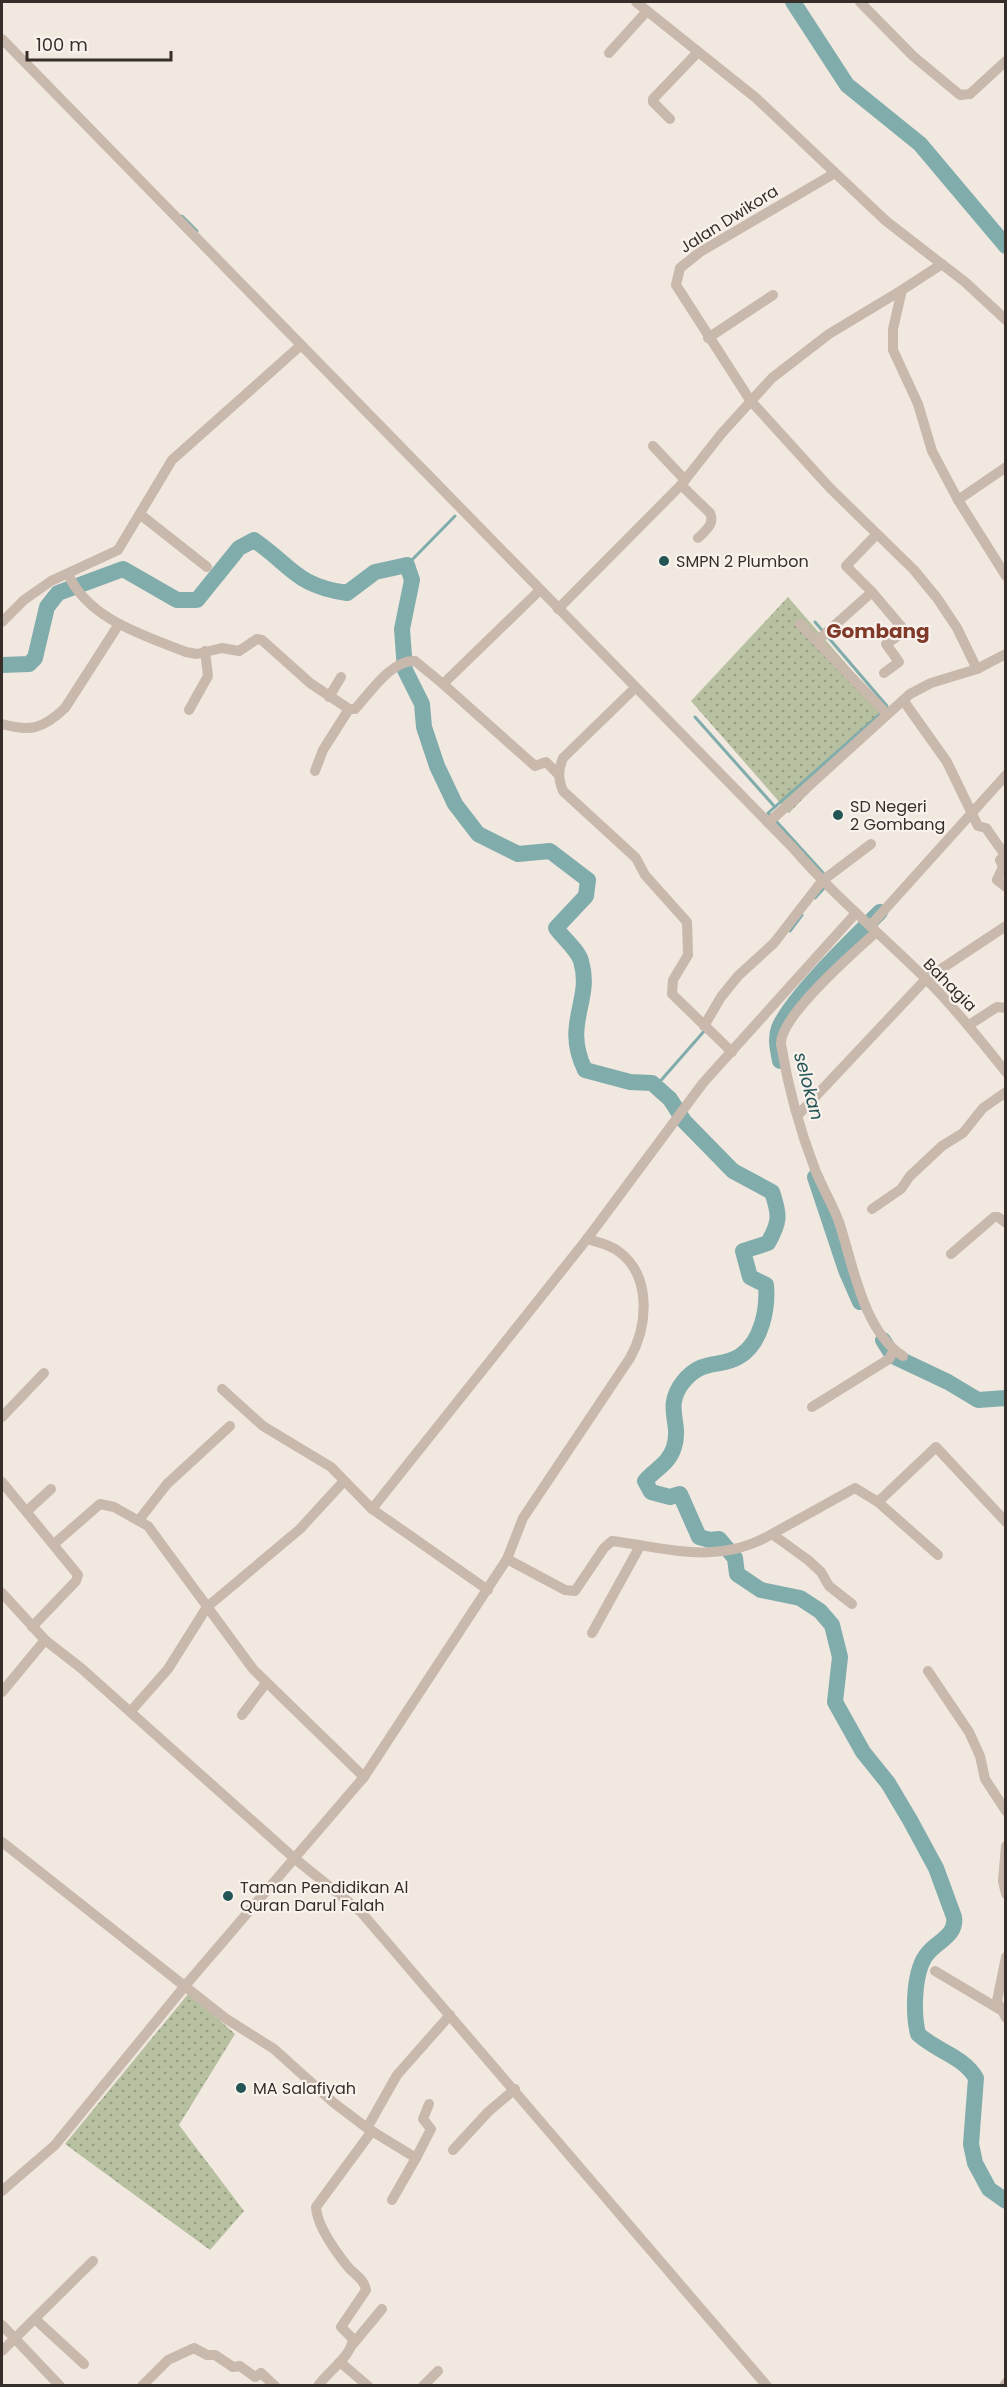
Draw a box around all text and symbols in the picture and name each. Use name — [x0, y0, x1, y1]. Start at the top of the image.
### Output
scale bar — [27, 24, 171, 62]
text: 100 m — [36, 32, 88, 57]
street label: Jalan Dwikora — [675, 180, 783, 258]
place label: SMPN 2 Plumbon — [676, 550, 809, 573]
marker: SMPN 2 Plumbon — [657, 554, 671, 568]
district label: Gombang — [826, 617, 930, 645]
place label: SD Negeri 2 Gombang — [850, 795, 945, 836]
marker: SD Negeri 2 Gombang — [831, 808, 845, 822]
street label: Bahagia — [918, 953, 982, 1017]
water label: selokan — [788, 1049, 830, 1123]
place label: Taman Pendidikan Al Quran Darul Falah — [240, 1876, 409, 1917]
marker: Taman Pendidikan Al Quran Darul Falah — [221, 1889, 235, 1903]
place label: MA Salafiyah — [253, 2077, 356, 2100]
marker: MA Salafiyah — [234, 2081, 248, 2095]

